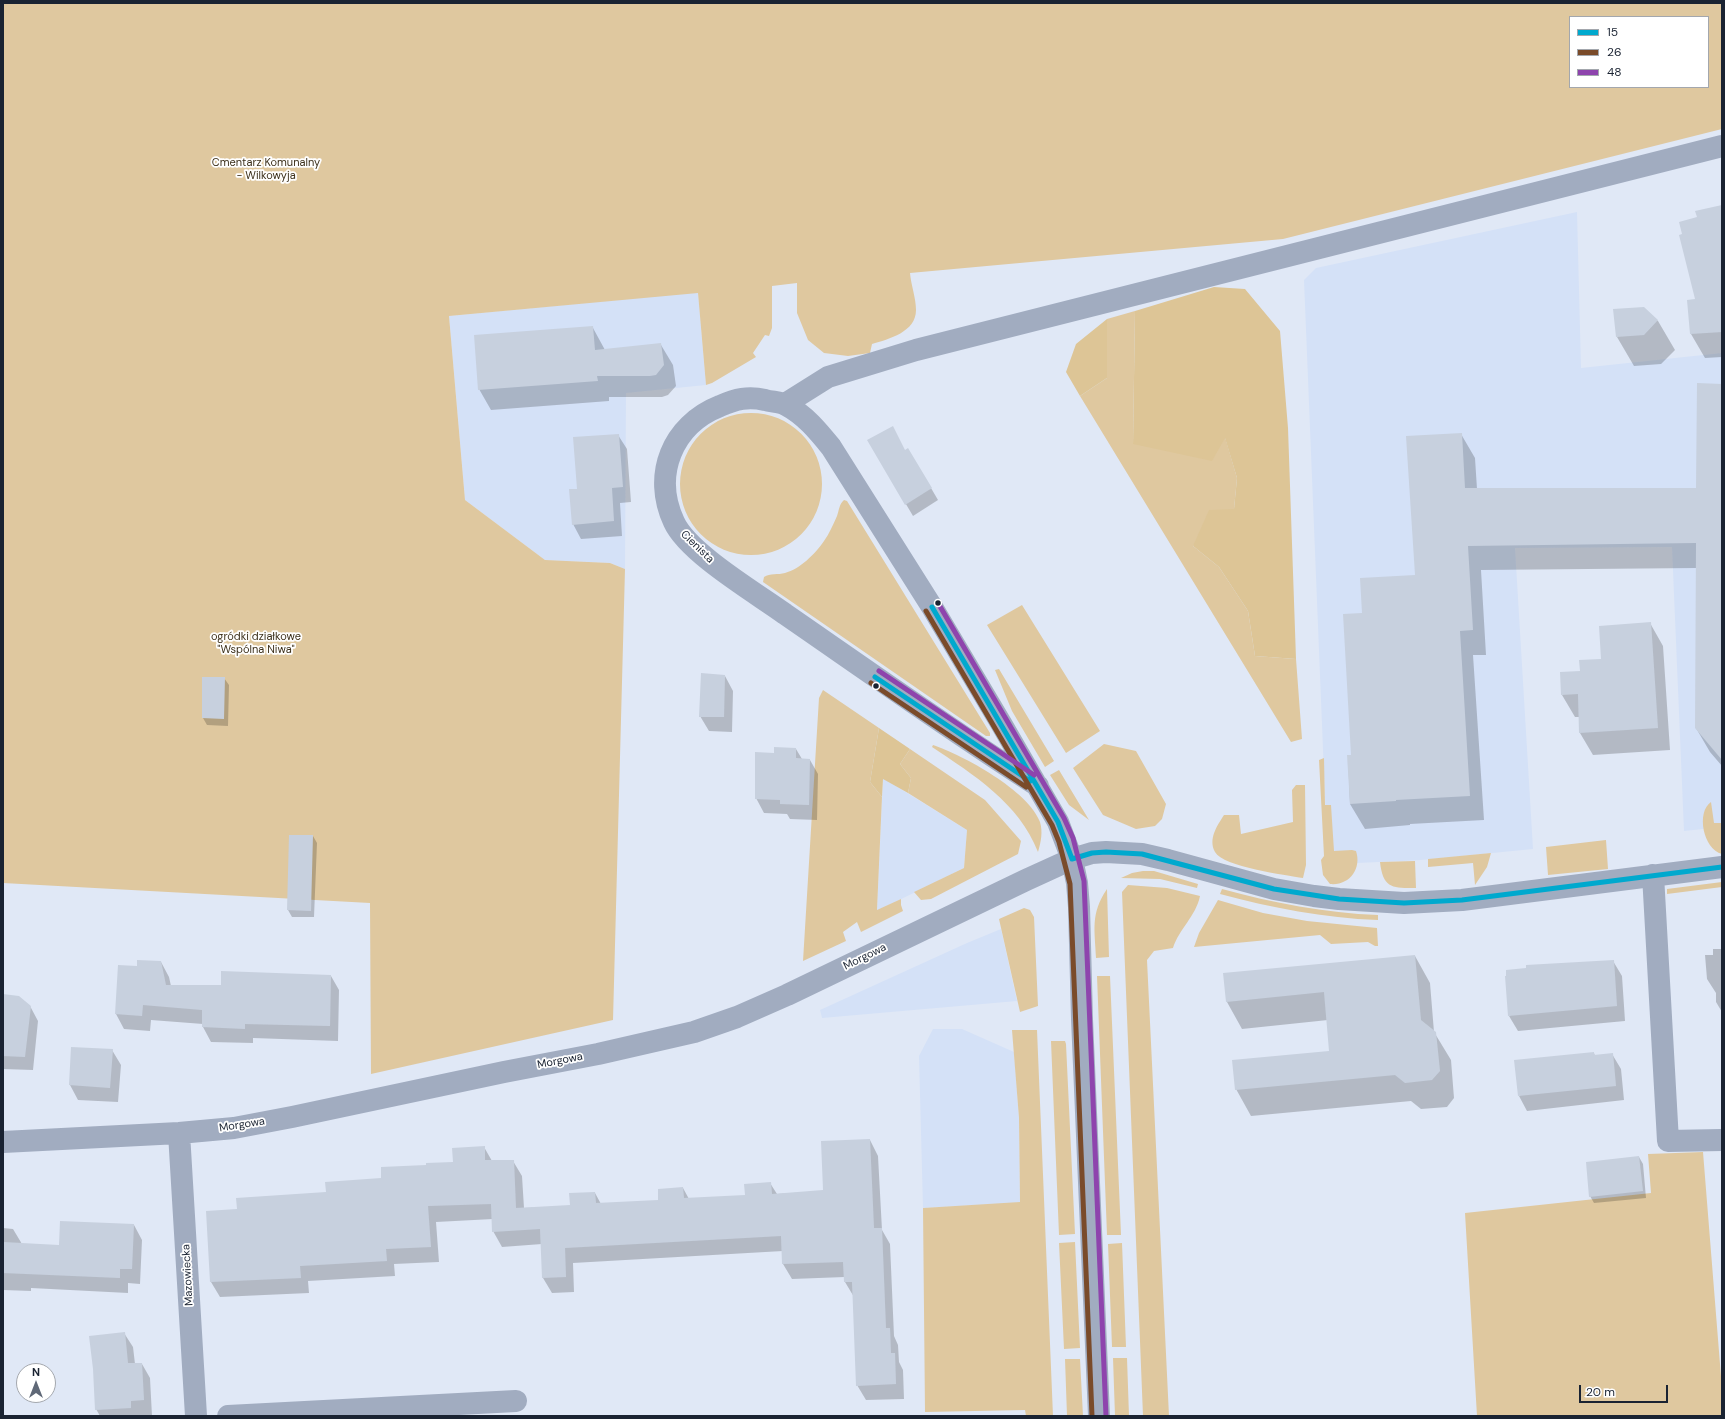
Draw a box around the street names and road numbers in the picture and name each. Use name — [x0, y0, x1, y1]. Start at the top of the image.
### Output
street label: Cienista — [678, 528, 716, 566]
street label: Morgowa — [841, 941, 889, 973]
street label: Morgowa — [536, 1050, 584, 1072]
street label: Morgowa — [218, 1115, 266, 1135]
street label: Mazowiecka — [180, 1244, 196, 1306]

